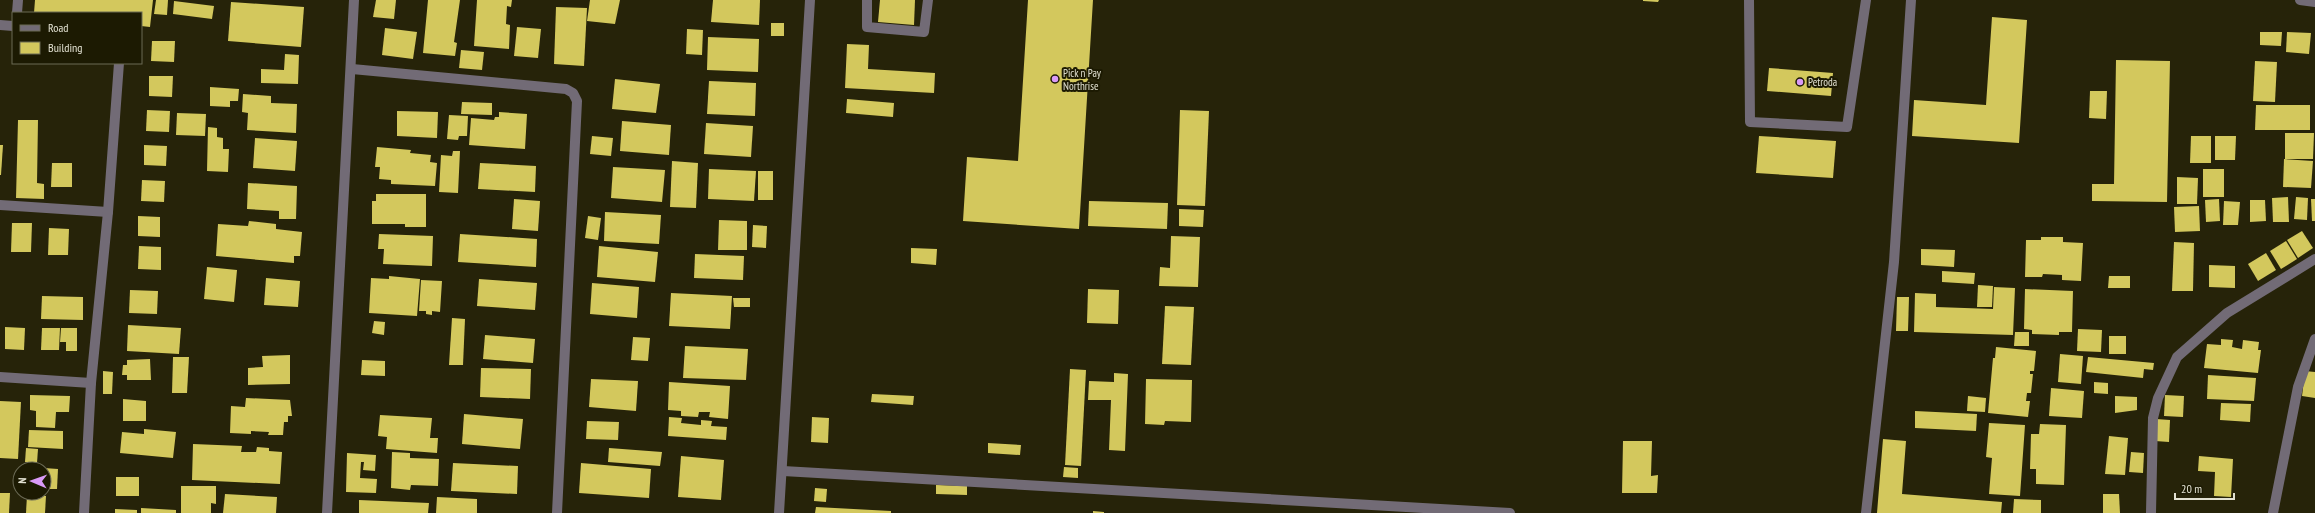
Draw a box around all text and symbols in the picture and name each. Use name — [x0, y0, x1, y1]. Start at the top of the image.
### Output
legend — [12, 12, 142, 64]
text: Road — [48, 20, 68, 35]
text: Building — [48, 40, 83, 55]
place label: Pick n Pay Northrise — [1063, 66, 1102, 93]
marker: Pick n Pay Northrise — [1050, 74, 1060, 84]
place label: Petroda — [1808, 75, 1837, 89]
marker: Petroda — [1795, 77, 1805, 87]
north arrow — [12, 461, 52, 501]
scale bar — [2175, 475, 2234, 501]
text: N — [15, 477, 29, 484]
text: 20 m — [2181, 481, 2202, 496]

